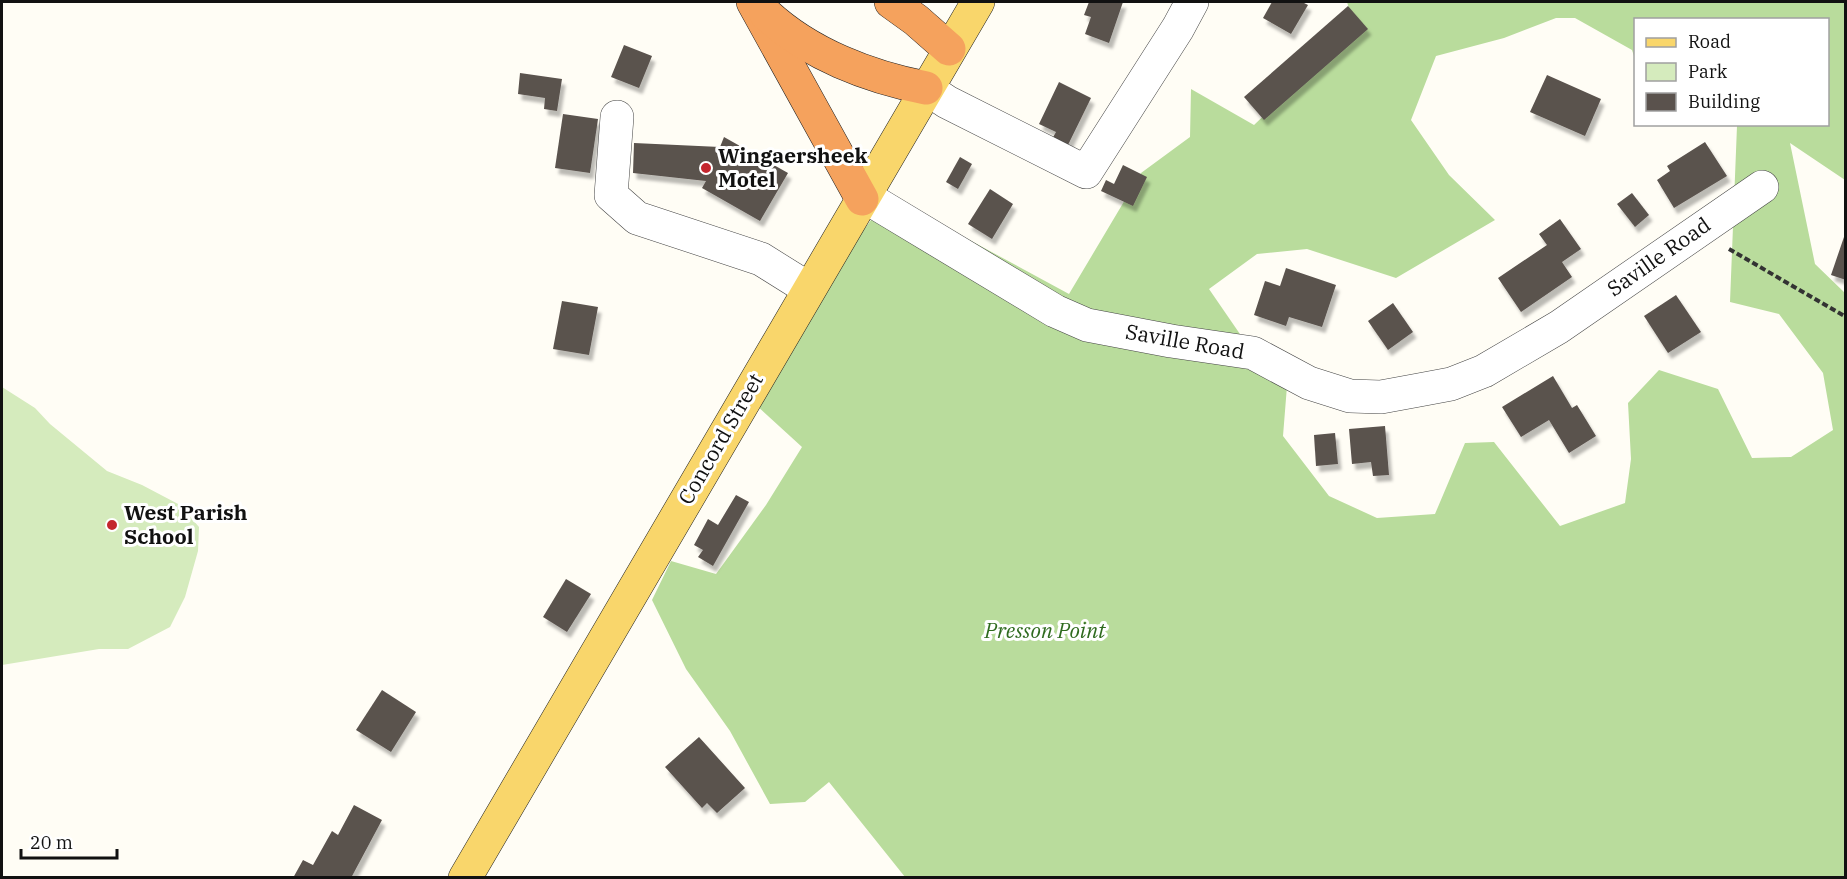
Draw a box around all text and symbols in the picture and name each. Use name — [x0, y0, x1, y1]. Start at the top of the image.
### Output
legend — [1634, 18, 1829, 126]
text: Road — [1688, 30, 1731, 53]
text: Park — [1688, 60, 1728, 83]
text: Building — [1688, 90, 1760, 113]
place label: Wingaersheek Motel — [718, 141, 868, 193]
marker: Wingaersheek Motel — [699, 161, 713, 175]
street label: Saville Road — [1601, 210, 1716, 302]
street label: Saville Road — [1124, 317, 1247, 365]
street label: Concord Street — [671, 368, 769, 509]
place label: West Parish School — [124, 498, 248, 550]
marker: West Parish School — [105, 518, 119, 532]
park label: Presson Point — [983, 616, 1106, 644]
scale bar — [21, 822, 117, 860]
text: 20 m — [30, 831, 73, 854]

